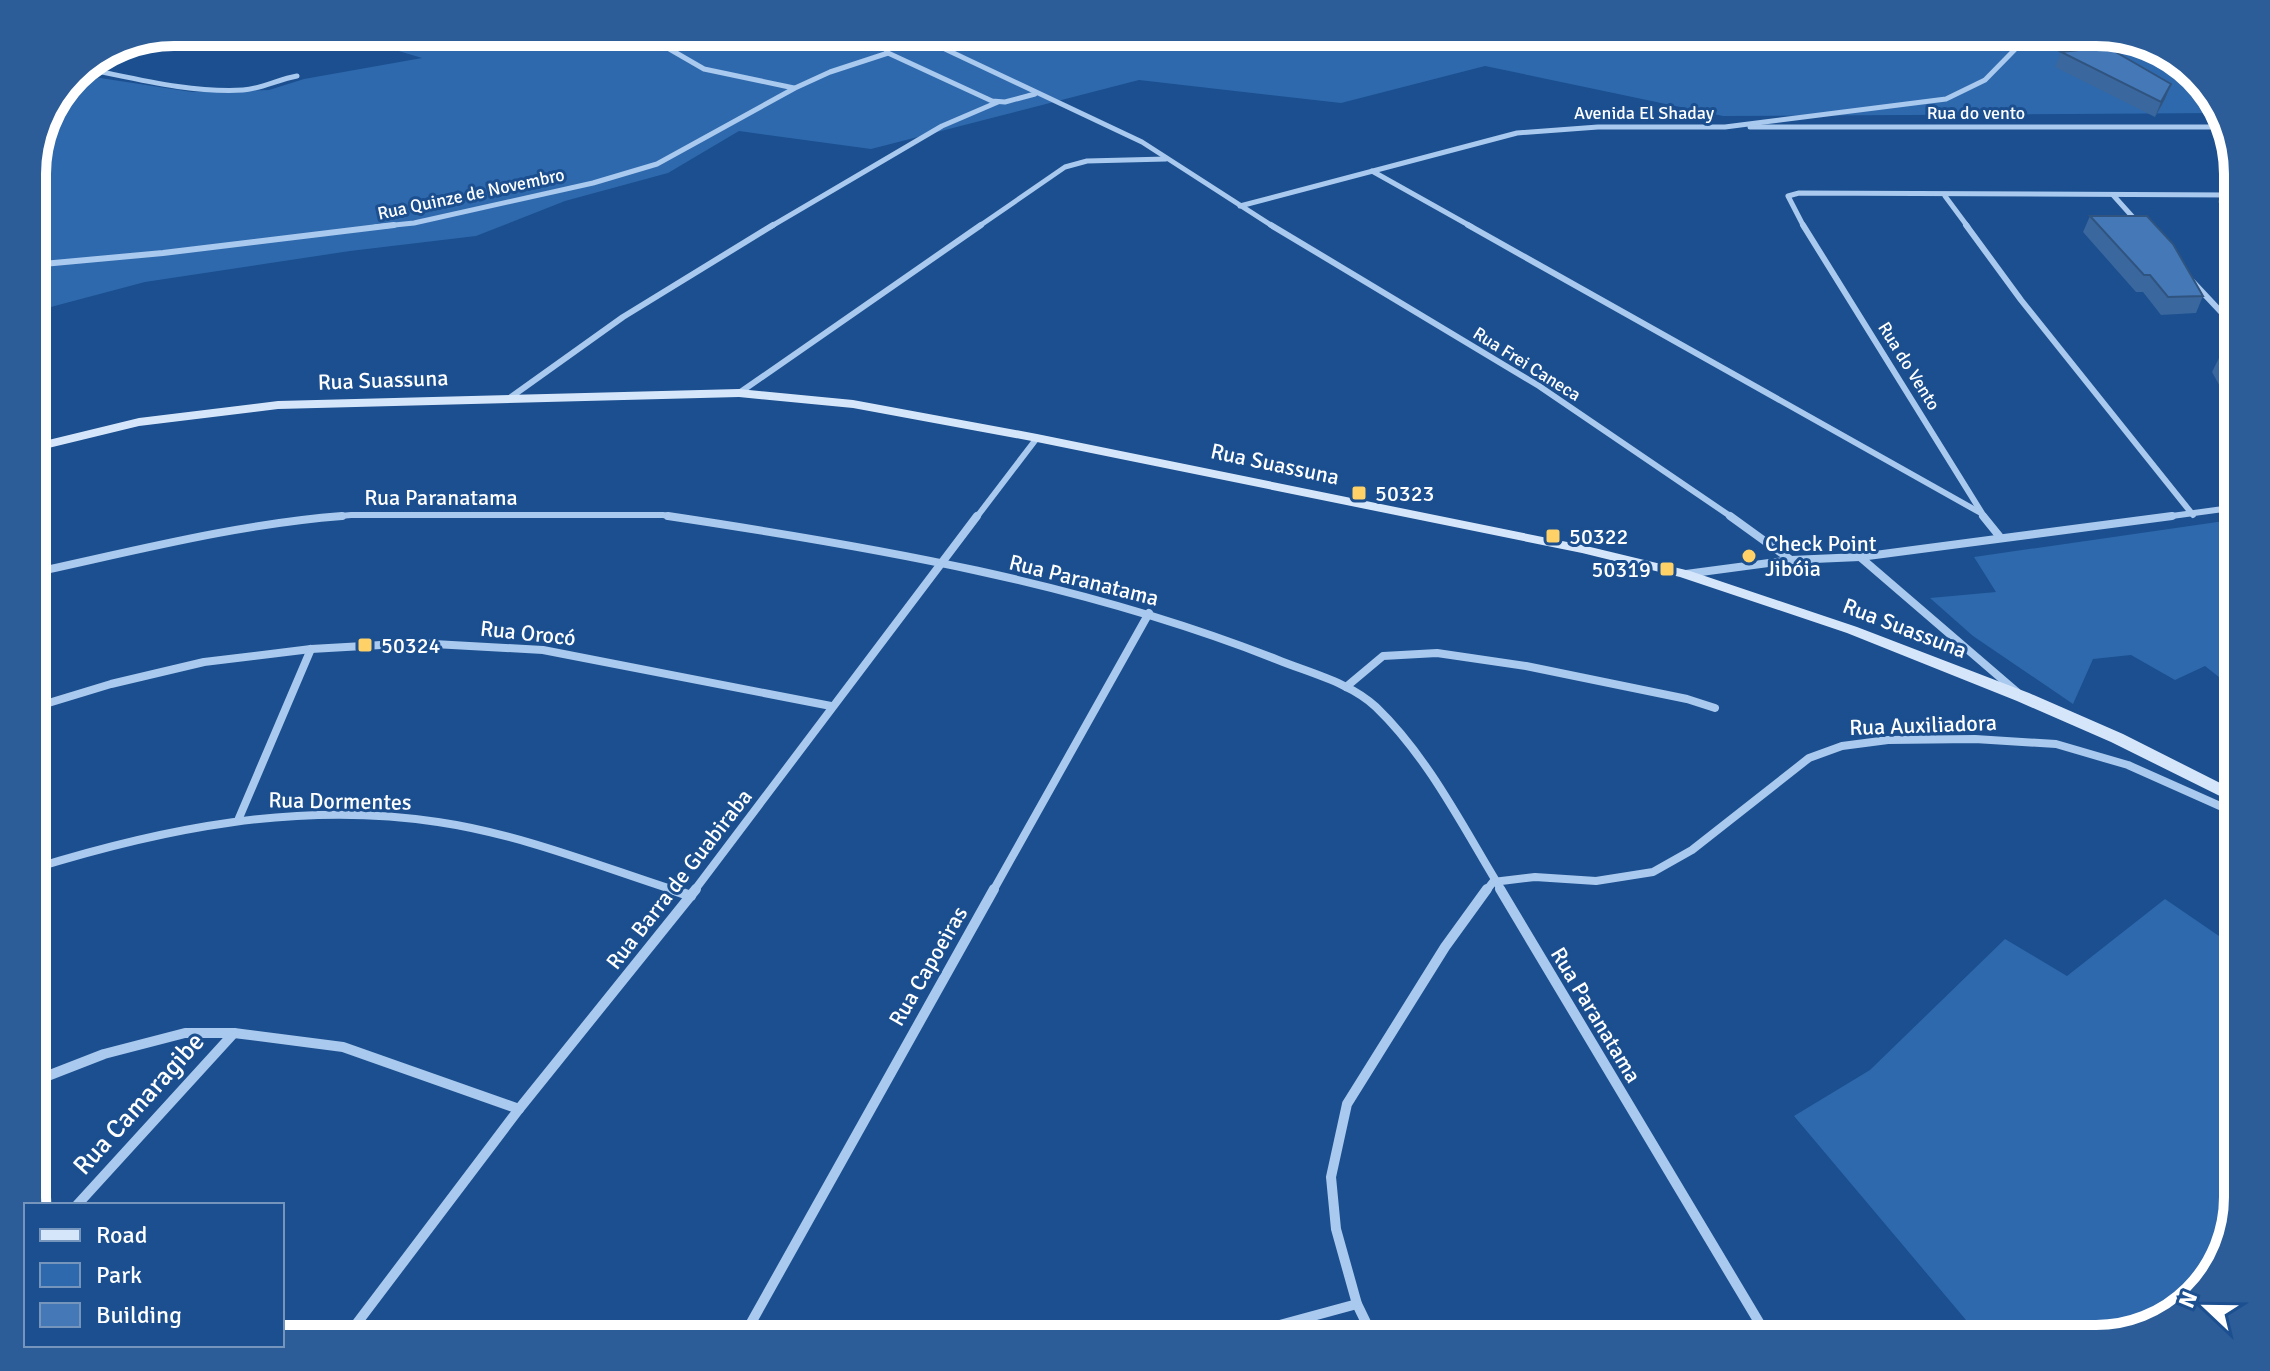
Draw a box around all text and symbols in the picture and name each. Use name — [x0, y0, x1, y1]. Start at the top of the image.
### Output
street label: Avenida El Shaday — [1574, 102, 1715, 124]
street label: Rua do vento — [1927, 102, 2025, 124]
street label: Rua Quinze de Novembro — [375, 163, 567, 225]
street label: Rua do Vento — [1873, 318, 1945, 414]
street label: Rua Frei Caneca — [1469, 322, 1585, 406]
street label: Rua Suassuna — [317, 364, 449, 396]
street label: Rua Suassuna — [1208, 437, 1342, 491]
place label: 50323 — [1375, 480, 1434, 507]
street label: Rua Paranatama — [364, 484, 518, 511]
marker: 50323 — [1350, 484, 1368, 502]
place label: 50322 — [1569, 523, 1628, 550]
marker: 50322 — [1544, 527, 1562, 545]
place label: Check Point Jibóia — [1765, 530, 1877, 582]
marker: Check Point Jibóia — [1740, 547, 1758, 565]
street label: Rua Paranatama — [1006, 548, 1162, 612]
place label: 50319 — [1592, 556, 1651, 583]
marker: 50319 — [1658, 560, 1676, 578]
street label: Rua Suassuna — [1839, 592, 1971, 664]
street label: Rua Orocó — [479, 615, 577, 651]
place label: 50324 — [381, 632, 441, 659]
marker: 50324 — [356, 636, 374, 654]
street label: Rua Auxiliadora — [1849, 709, 1997, 741]
street label: Rua Barra de Guabiraba — [600, 783, 758, 975]
street label: Rua Dormentes — [268, 786, 412, 816]
street label: Rua Capoeiras — [883, 901, 973, 1031]
street label: Rua Paranatama — [1545, 942, 1647, 1088]
street label: Rua Camaragibe — [67, 1026, 211, 1182]
legend — [24, 1203, 284, 1347]
text: Road — [96, 1220, 147, 1250]
text: Park — [96, 1260, 142, 1290]
north arrow — [2166, 1267, 2246, 1347]
text: N — [2173, 1288, 2203, 1312]
text: Building — [96, 1300, 182, 1330]

